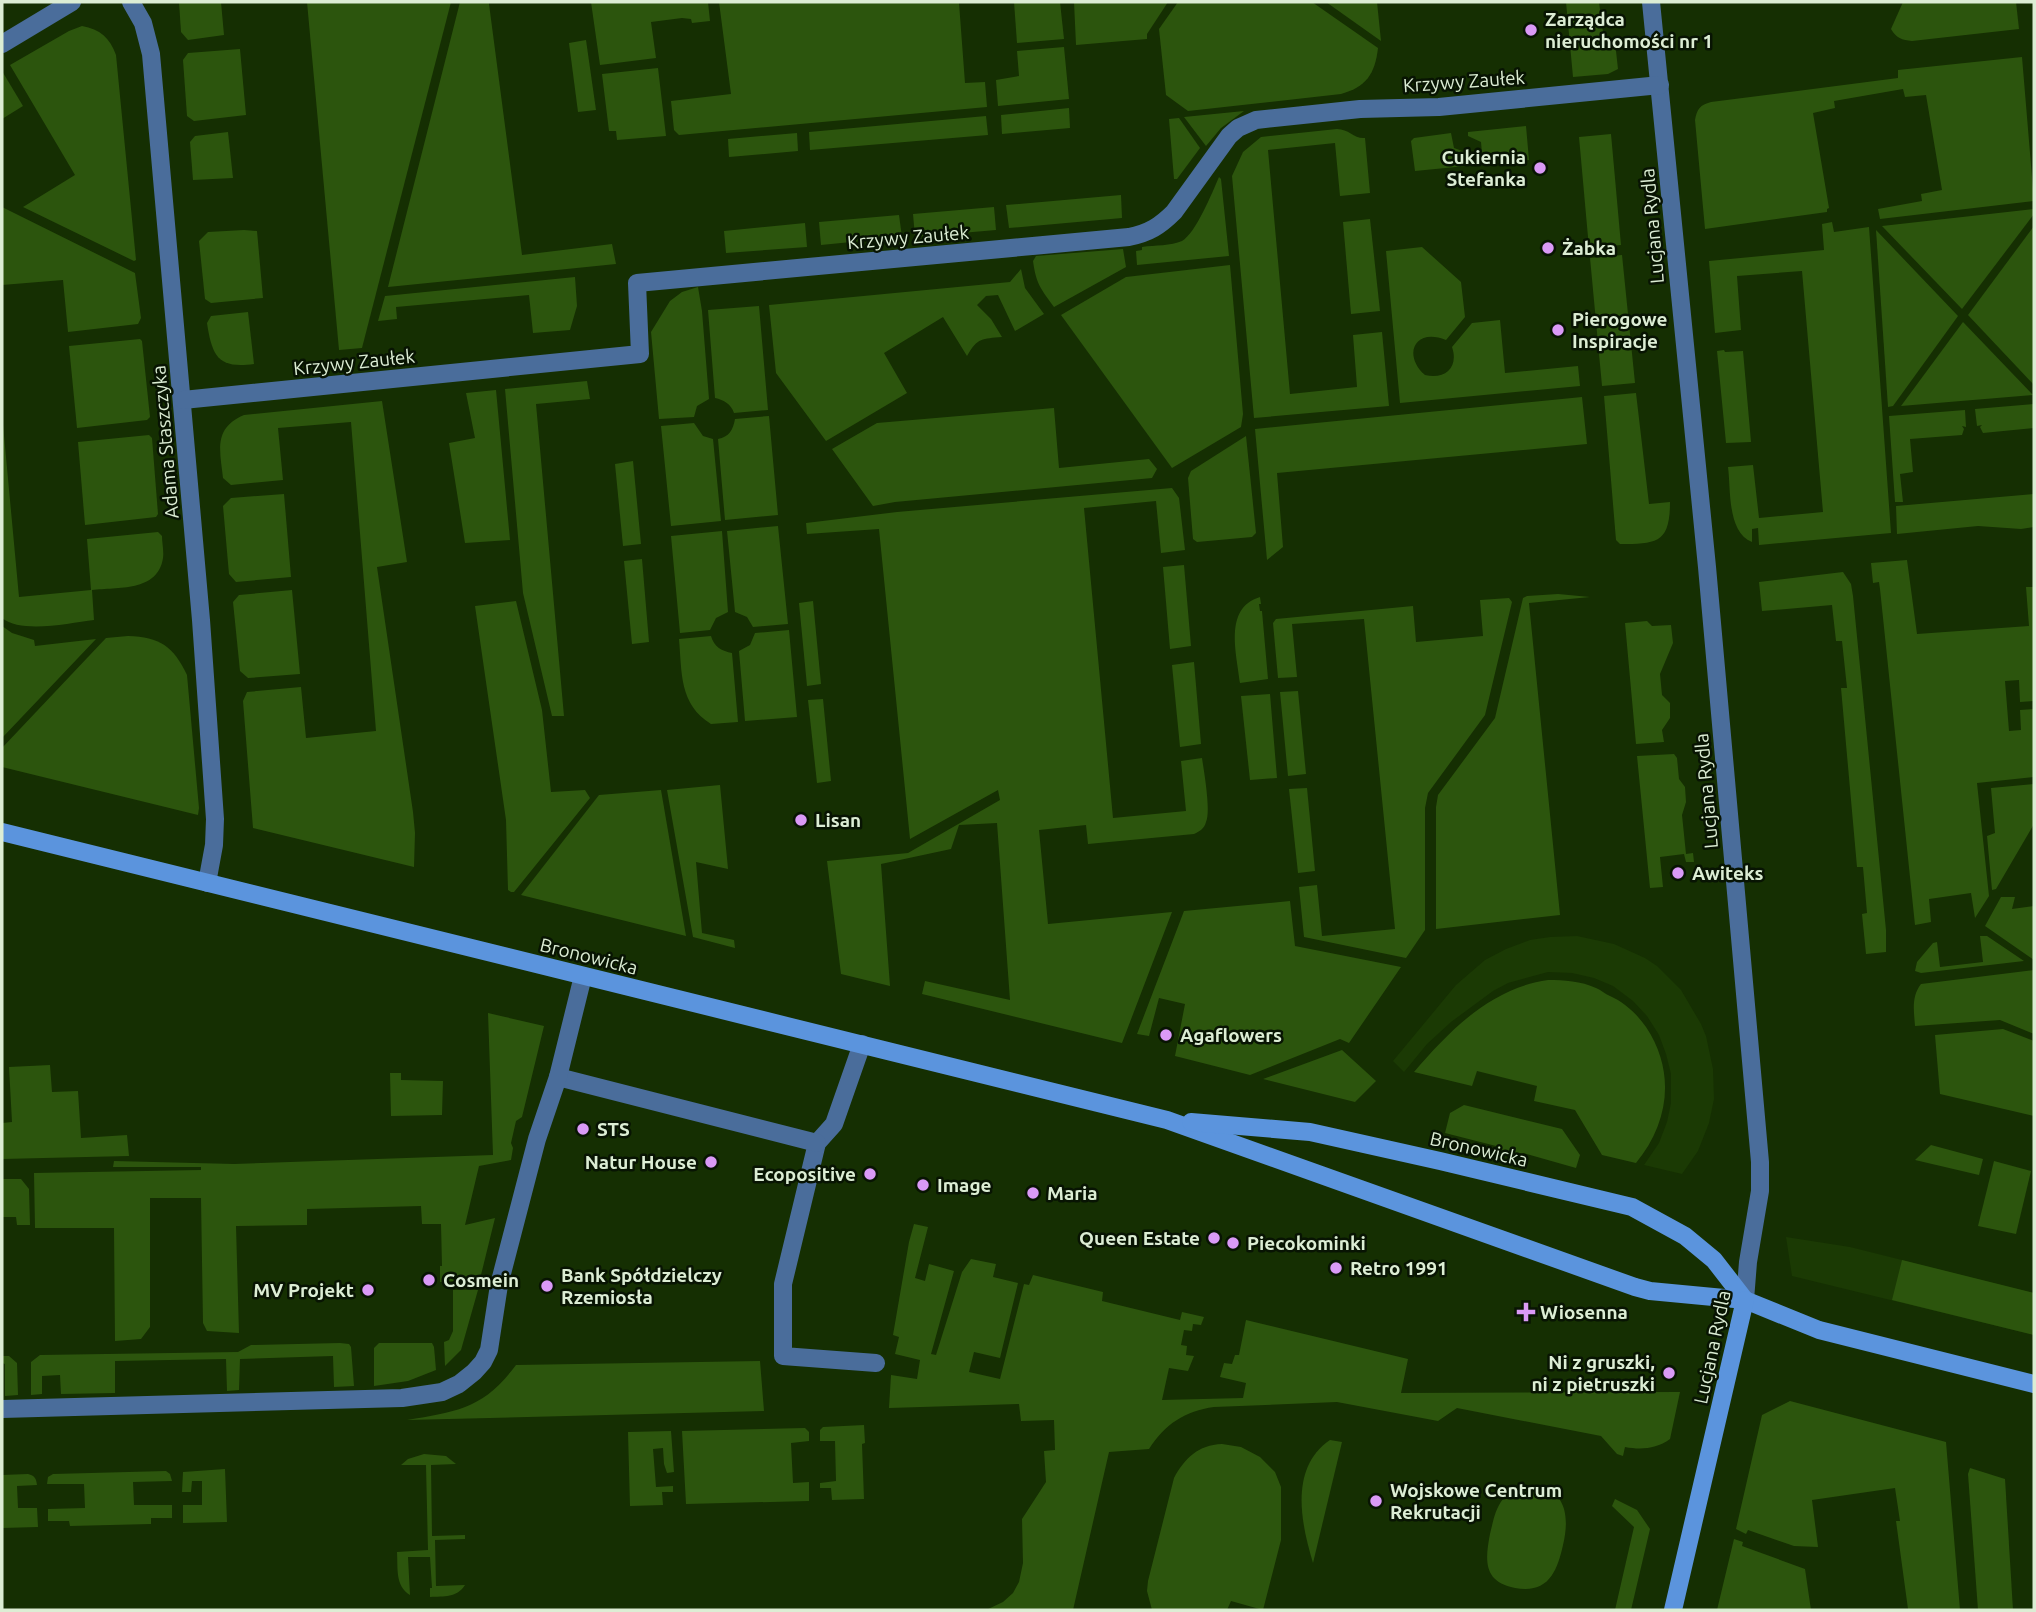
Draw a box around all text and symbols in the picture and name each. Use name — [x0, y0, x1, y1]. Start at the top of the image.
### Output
place label: Zarządca nieruchomości nr 1 — [1545, 8, 1713, 52]
marker: Zarządca nieruchomości nr 1 — [1523, 22, 1539, 38]
street label: Krzywy Zaułek — [1402, 66, 1526, 96]
place label: Cukiernia Stefanka — [1442, 146, 1526, 190]
marker: Cukiernia Stefanka — [1532, 160, 1548, 176]
street label: Lucjana Rydla — [1636, 167, 1668, 285]
street label: Krzywy Zaułek — [846, 221, 970, 253]
place label: Żabka — [1562, 237, 1616, 259]
marker: Żabka — [1540, 240, 1556, 256]
place label: Pierogowe Inspiracje — [1572, 308, 1667, 352]
marker: Pierogowe Inspiracje — [1550, 322, 1566, 338]
street label: Krzywy Zaułek — [292, 345, 416, 379]
street label: Adama Staszczyka — [147, 364, 183, 520]
street label: Lucjana Rydla — [1690, 732, 1722, 850]
place label: Lisan — [815, 809, 861, 831]
marker: Lisan — [793, 812, 809, 828]
place label: Awiteks — [1692, 862, 1764, 884]
marker: Awiteks — [1670, 865, 1686, 881]
street label: Bronowicka — [538, 933, 640, 979]
place label: Agaflowers — [1180, 1024, 1282, 1046]
marker: Agaflowers — [1158, 1027, 1174, 1043]
place label: STS — [597, 1118, 630, 1140]
marker: STS — [575, 1121, 591, 1137]
street label: Bronowicka — [1428, 1127, 1530, 1171]
place label: Natur House — [585, 1151, 697, 1173]
marker: Natur House — [703, 1154, 719, 1170]
place label: Ecopositive — [753, 1163, 856, 1185]
marker: Ecopositive — [862, 1166, 878, 1182]
place label: Image — [937, 1174, 992, 1196]
marker: Image — [915, 1177, 931, 1193]
place label: Maria — [1047, 1182, 1098, 1204]
marker: Maria — [1025, 1185, 1041, 1201]
place label: Queen Estate — [1079, 1227, 1200, 1249]
marker: Queen Estate — [1206, 1230, 1222, 1246]
place label: Piecokominki — [1247, 1232, 1366, 1254]
marker: Piecokominki — [1225, 1235, 1241, 1251]
place label: Retro 1991 — [1350, 1257, 1448, 1279]
marker: Retro 1991 — [1328, 1260, 1344, 1276]
place label: Bank Spółdzielczy Rzemiosła — [561, 1264, 722, 1308]
place label: Cosmein — [443, 1269, 519, 1291]
marker: Cosmein — [421, 1272, 437, 1288]
marker: Bank Spółdzielczy Rzemiosła — [539, 1278, 555, 1294]
place label: MV Projekt — [253, 1279, 354, 1301]
marker: MV Projekt — [360, 1282, 376, 1298]
street label: Lucjana Rydla — [1689, 1288, 1735, 1406]
place label: Wiosenna — [1540, 1301, 1628, 1323]
marker: Wiosenna — [1518, 1304, 1534, 1320]
place label: Ni z gruszki, ni z pietruszki — [1531, 1351, 1655, 1395]
marker: Ni z gruszki, ni z pietruszki — [1661, 1365, 1677, 1381]
place label: Wojskowe Centrum Rekrutacji — [1390, 1479, 1562, 1523]
marker: Wojskowe Centrum Rekrutacji — [1368, 1493, 1384, 1509]

